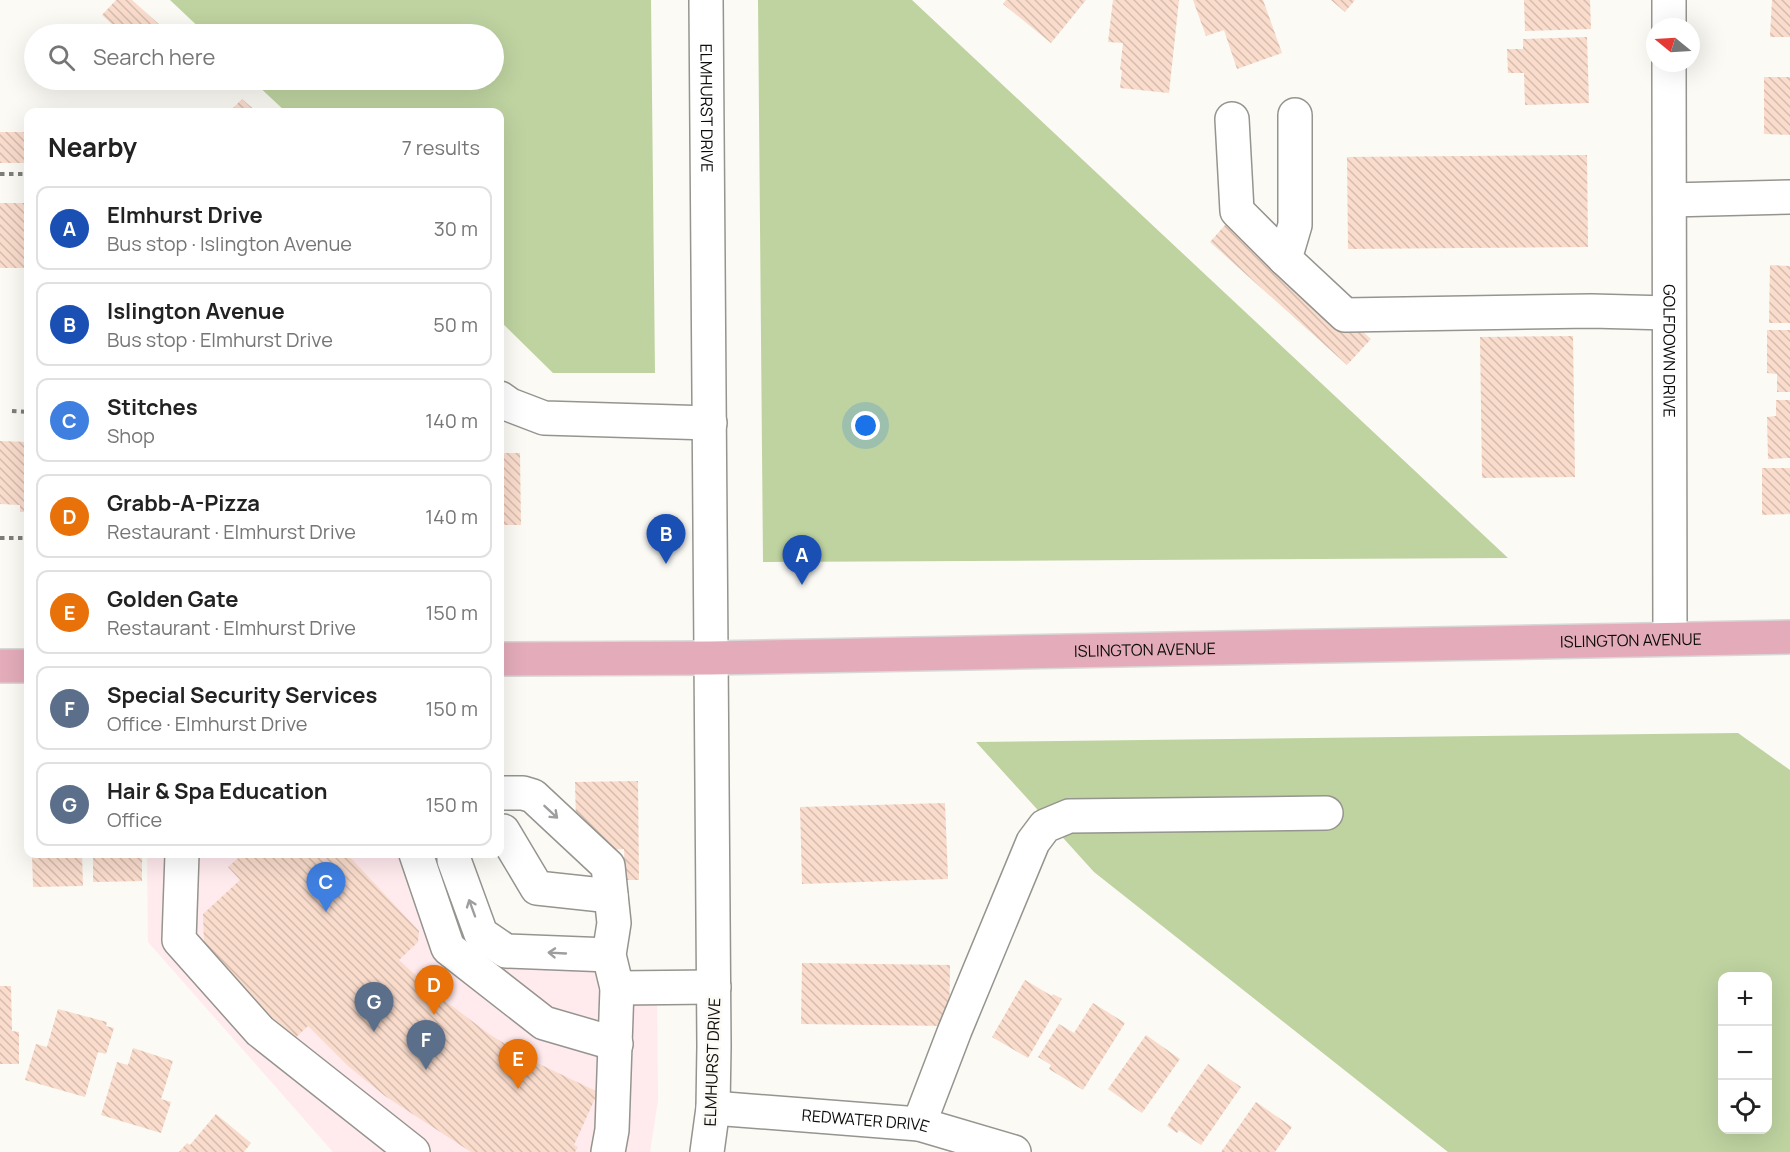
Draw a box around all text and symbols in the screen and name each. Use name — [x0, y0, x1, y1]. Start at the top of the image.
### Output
north arrow — [1646, 18, 1700, 72]
search box — [24, 24, 504, 90]
icon: search — [45, 41, 78, 74]
text: Search here — [93, 42, 215, 72]
street label: ELMHURST DRIVE — [695, 44, 718, 172]
text: Nearby — [48, 129, 137, 165]
text: 7 results — [402, 134, 480, 161]
text: Elmhurst Drive — [107, 200, 263, 230]
text: A — [63, 215, 76, 242]
text: 30 m — [434, 215, 478, 242]
text: Bus stop · Islington Avenue — [107, 230, 352, 257]
street label: GOLFDOWN DRIVE — [1658, 284, 1681, 418]
text: Islington Avenue — [107, 296, 285, 326]
text: B — [63, 311, 76, 338]
text: 50 m — [433, 311, 478, 338]
text: Bus stop · Elmhurst Drive — [107, 326, 333, 353]
text: Stitches — [107, 392, 198, 422]
text: C — [62, 407, 77, 434]
text: 140 m — [425, 407, 478, 434]
your location — [851, 411, 880, 440]
text: Shop — [107, 422, 155, 449]
text: Grabb-A-Pizza — [107, 488, 260, 518]
text: D — [62, 503, 77, 530]
text: 140 m — [425, 503, 478, 530]
pin: B — [646, 514, 686, 564]
text: Restaurant · Elmhurst Drive — [107, 518, 356, 545]
pin: A — [782, 536, 822, 585]
text: Golden Gate — [107, 584, 238, 614]
text: E — [64, 599, 75, 626]
text: 150 m — [425, 599, 478, 626]
text: Restaurant · Elmhurst Drive — [107, 614, 356, 641]
street label: ISLINGTON AVENUE — [1560, 628, 1702, 652]
street label: ISLINGTON AVENUE — [1074, 637, 1216, 662]
text: Special Security Services — [107, 680, 377, 710]
text: F — [64, 695, 75, 722]
text: 150 m — [425, 695, 478, 722]
text: Office · Elmhurst Drive — [107, 710, 308, 737]
text: Hair & Spa Education — [107, 776, 328, 806]
text: G — [62, 791, 77, 818]
text: 150 m — [425, 791, 478, 818]
one-way arrow — [543, 805, 558, 819]
text: Office — [107, 806, 162, 833]
pin: C — [306, 862, 346, 912]
one-way arrow — [466, 899, 477, 918]
one-way arrow — [548, 948, 568, 959]
pin: D — [414, 966, 454, 1015]
map controls — [1718, 972, 1772, 1134]
button: + — [1718, 972, 1772, 1026]
pin: G — [354, 982, 394, 1032]
street label: ELMHURST DRIVE — [699, 997, 725, 1127]
pin: F — [406, 1020, 446, 1070]
button: − — [1718, 1026, 1772, 1080]
pin: E — [498, 1040, 538, 1089]
button: locate — [1718, 1080, 1772, 1134]
street label: REDWATER DRIVE — [801, 1104, 932, 1137]

